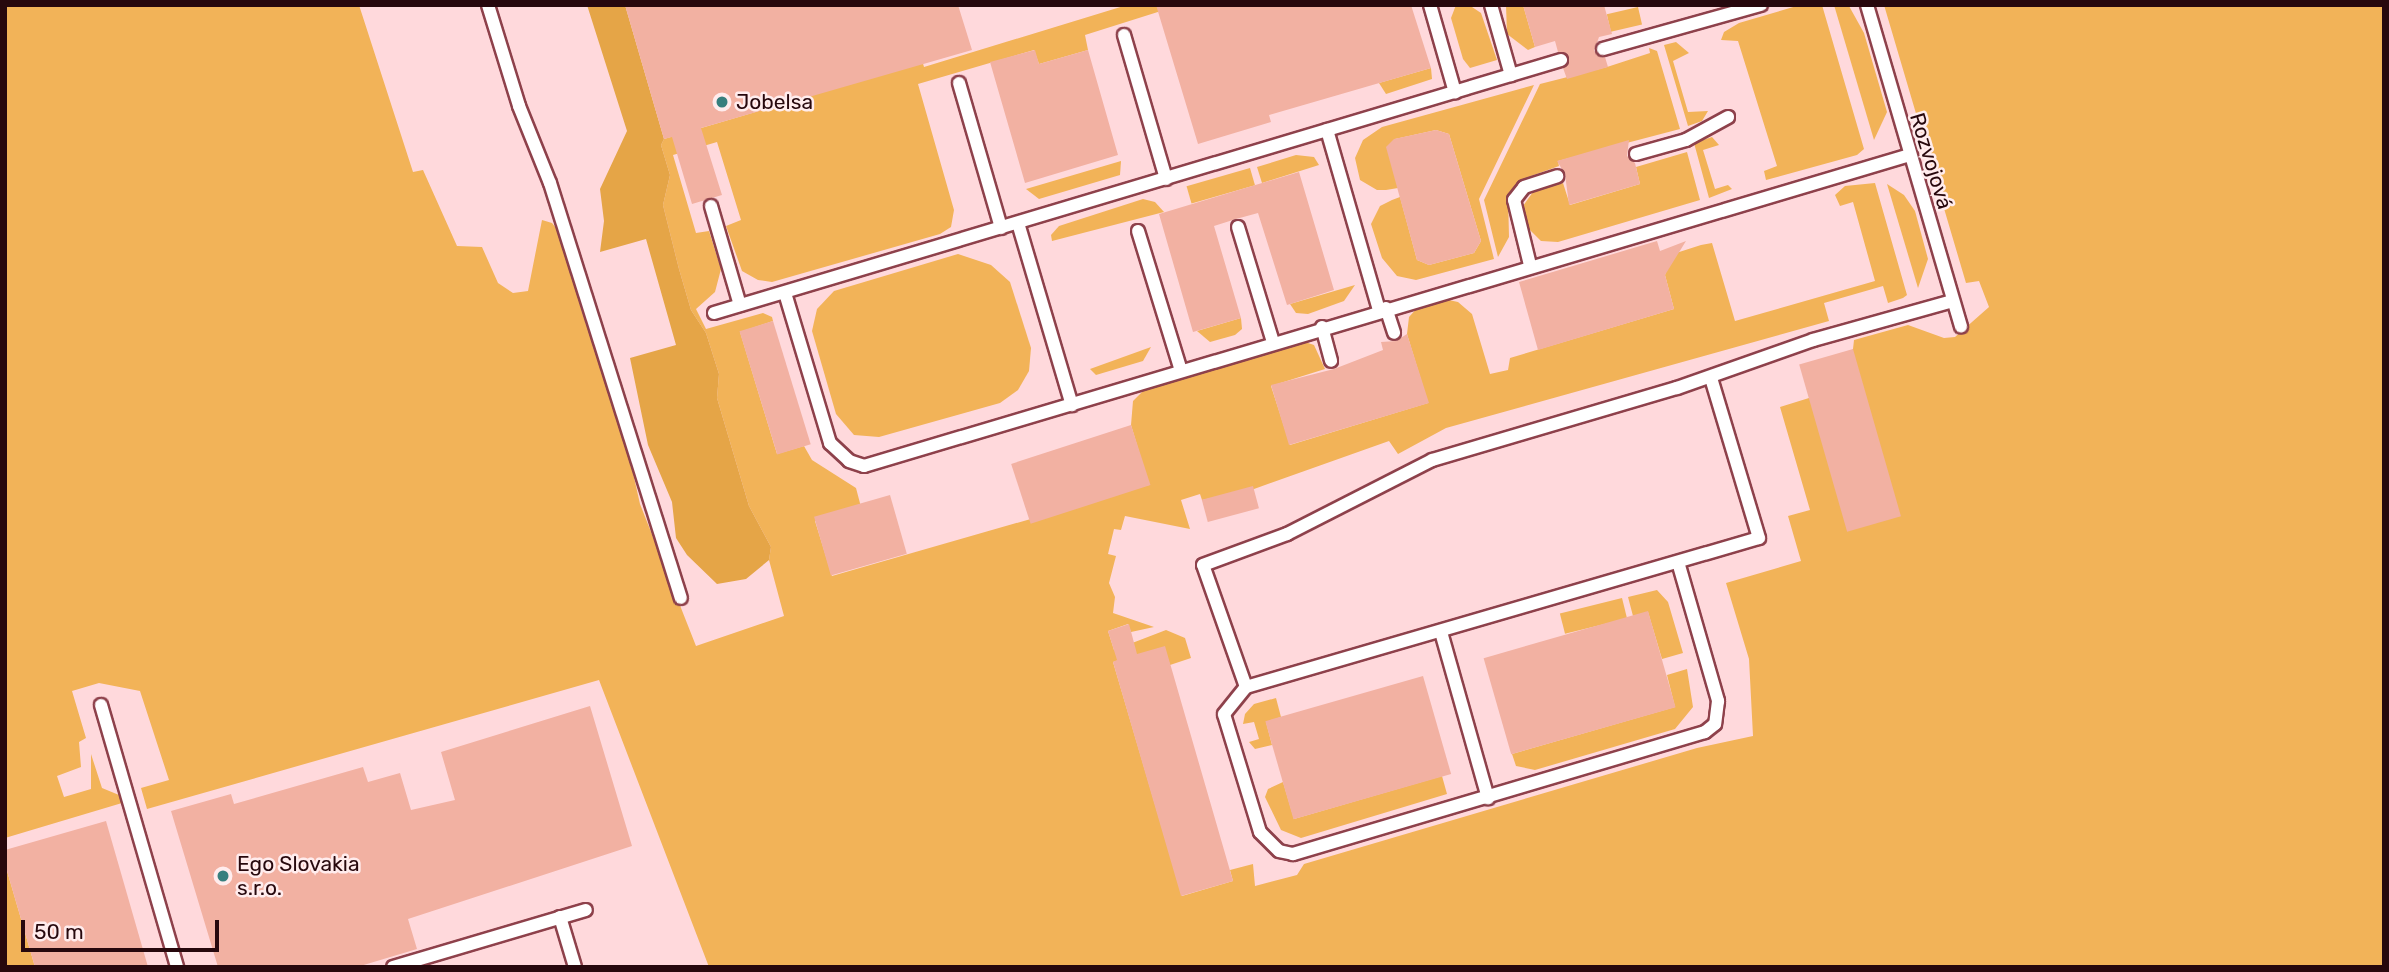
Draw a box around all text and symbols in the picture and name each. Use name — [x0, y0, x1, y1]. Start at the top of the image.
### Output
place label: Jobelsa — [736, 89, 813, 115]
marker: Jobelsa — [714, 94, 730, 110]
street label: Rozvojová — [1904, 110, 1958, 212]
place label: Ego Slovakia s.r.o. — [237, 851, 359, 901]
marker: Ego Slovakia s.r.o. — [215, 868, 231, 884]
scale bar — [24, 906, 222, 950]
text: 50 m — [34, 919, 84, 944]

